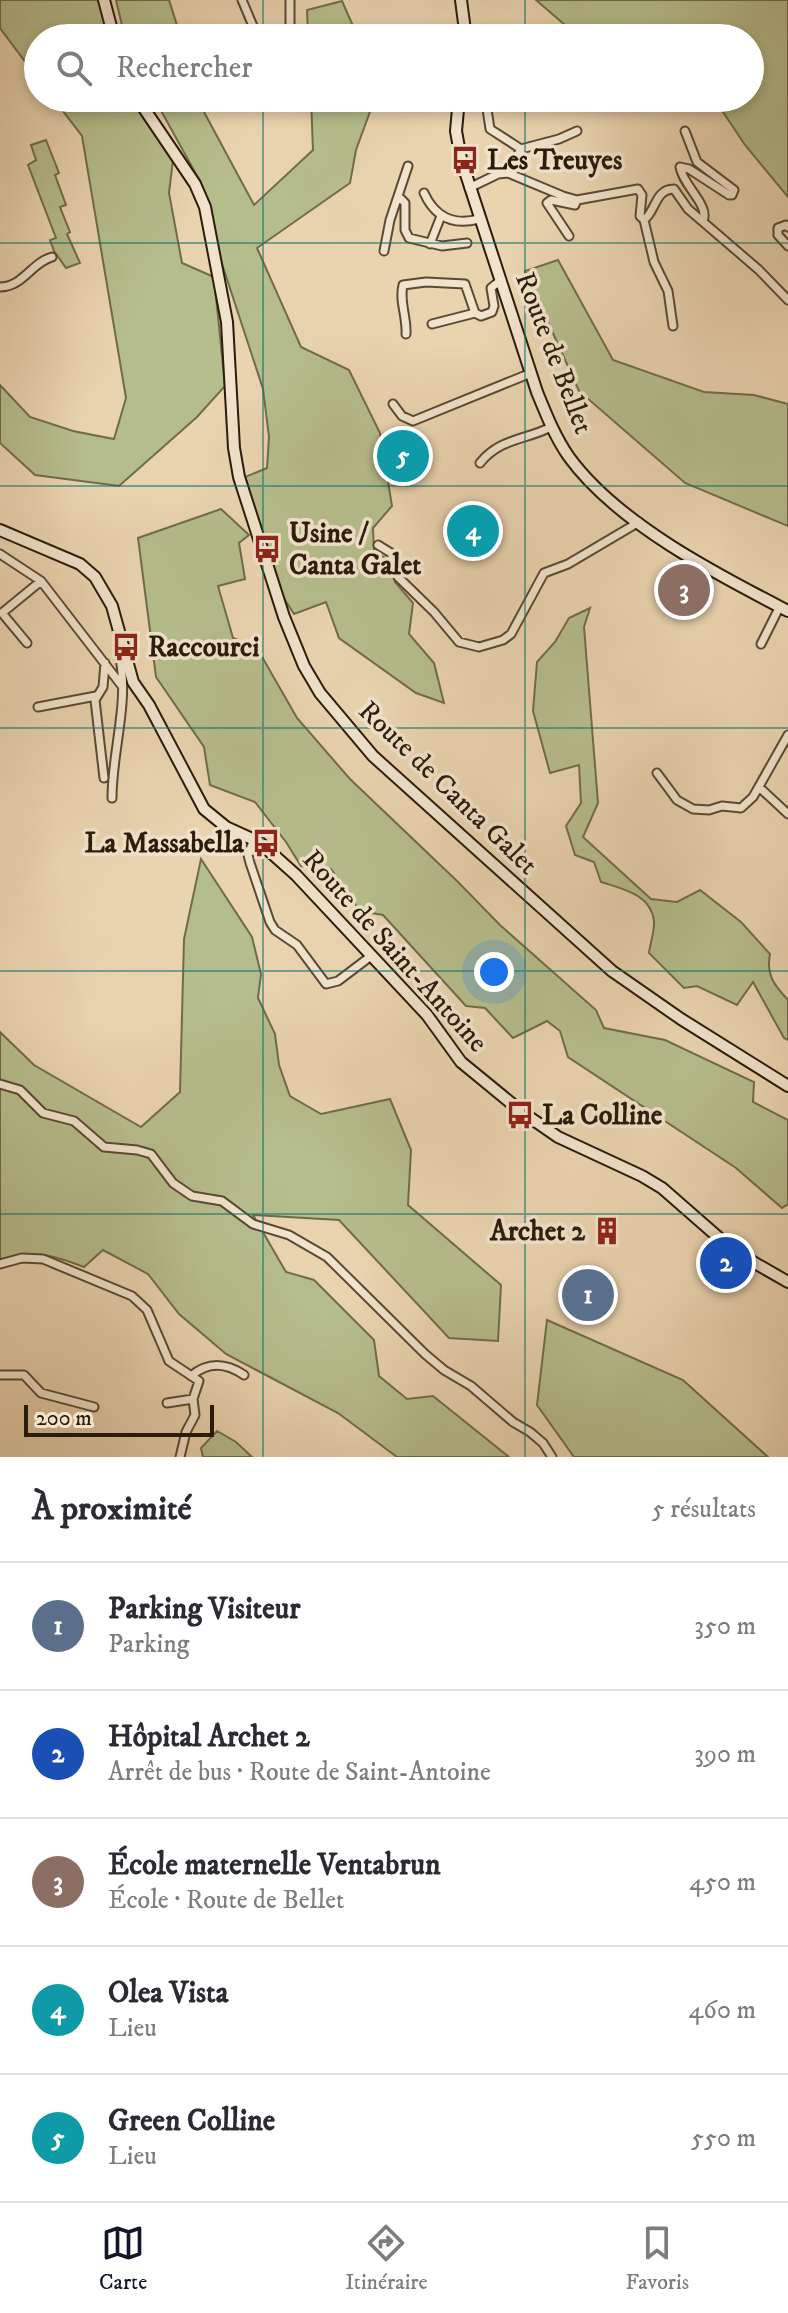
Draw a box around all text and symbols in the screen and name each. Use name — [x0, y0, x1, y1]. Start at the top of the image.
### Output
search box — [24, 24, 764, 112]
icon: search — [52, 46, 96, 90]
text: Rechercher — [116, 50, 252, 87]
place label: Les Treuyes — [487, 143, 623, 178]
bus stop icon: Les Treuyes — [450, 145, 480, 175]
street label: Route de Bellet — [507, 267, 601, 439]
pin: 5 — [377, 426, 429, 486]
pin: 4 — [447, 501, 499, 561]
place label: Usine / Canta Galet — [289, 516, 421, 583]
bus stop icon: Usine / Canta Galet — [252, 534, 282, 564]
pin: 3 — [658, 560, 710, 620]
place label: Raccourci — [148, 630, 259, 665]
bus stop icon: Raccourci — [111, 632, 141, 662]
street label: Route de Canta Galet — [351, 693, 545, 883]
place label: La Massabella — [84, 826, 245, 861]
bus stop icon: La Massabella — [251, 828, 281, 858]
street label: Route de Saint-Antoine — [295, 842, 495, 1060]
your location — [474, 952, 514, 992]
place label: La Colline — [542, 1098, 663, 1133]
bus stop icon: La Colline — [505, 1100, 535, 1130]
place label: Archet 2 — [489, 1214, 585, 1249]
building icon: Archet 2 — [592, 1216, 622, 1246]
pin: 2 — [700, 1233, 752, 1293]
pin: 1 — [562, 1265, 614, 1325]
scale bar — [24, 1401, 214, 1437]
text: 200 m — [36, 1405, 92, 1432]
text: À proximité — [32, 1488, 192, 1530]
text: 5 résultats — [652, 1493, 756, 1526]
text: Parking Visiteur — [108, 1591, 300, 1628]
text: 1 — [53, 1610, 63, 1643]
text: 350 m — [694, 1610, 756, 1643]
text: Parking — [108, 1628, 190, 1661]
text: Hôpital Archet 2 — [108, 1719, 310, 1756]
text: 2 — [52, 1738, 64, 1771]
text: 390 m — [694, 1738, 756, 1771]
text: Arrêt de bus · Route de Saint-Antoine — [108, 1756, 491, 1789]
text: École maternelle Ventabrun — [108, 1847, 441, 1884]
text: 3 — [53, 1866, 63, 1899]
text: 450 m — [689, 1866, 756, 1899]
text: École · Route de Bellet — [108, 1884, 344, 1917]
text: Olea Vista — [108, 1975, 228, 2012]
text: 4 — [51, 1994, 65, 2027]
text: 460 m — [688, 1994, 756, 2027]
text: Lieu — [108, 2012, 157, 2045]
text: Green Colline — [108, 2103, 275, 2140]
text: 5 — [52, 2122, 64, 2155]
text: 550 m — [691, 2122, 756, 2155]
text: Lieu — [108, 2140, 157, 2173]
tab: Carte — [99, 2221, 147, 2296]
tab: Itinéraire — [345, 2221, 428, 2296]
tab: Favoris — [626, 2221, 689, 2296]

